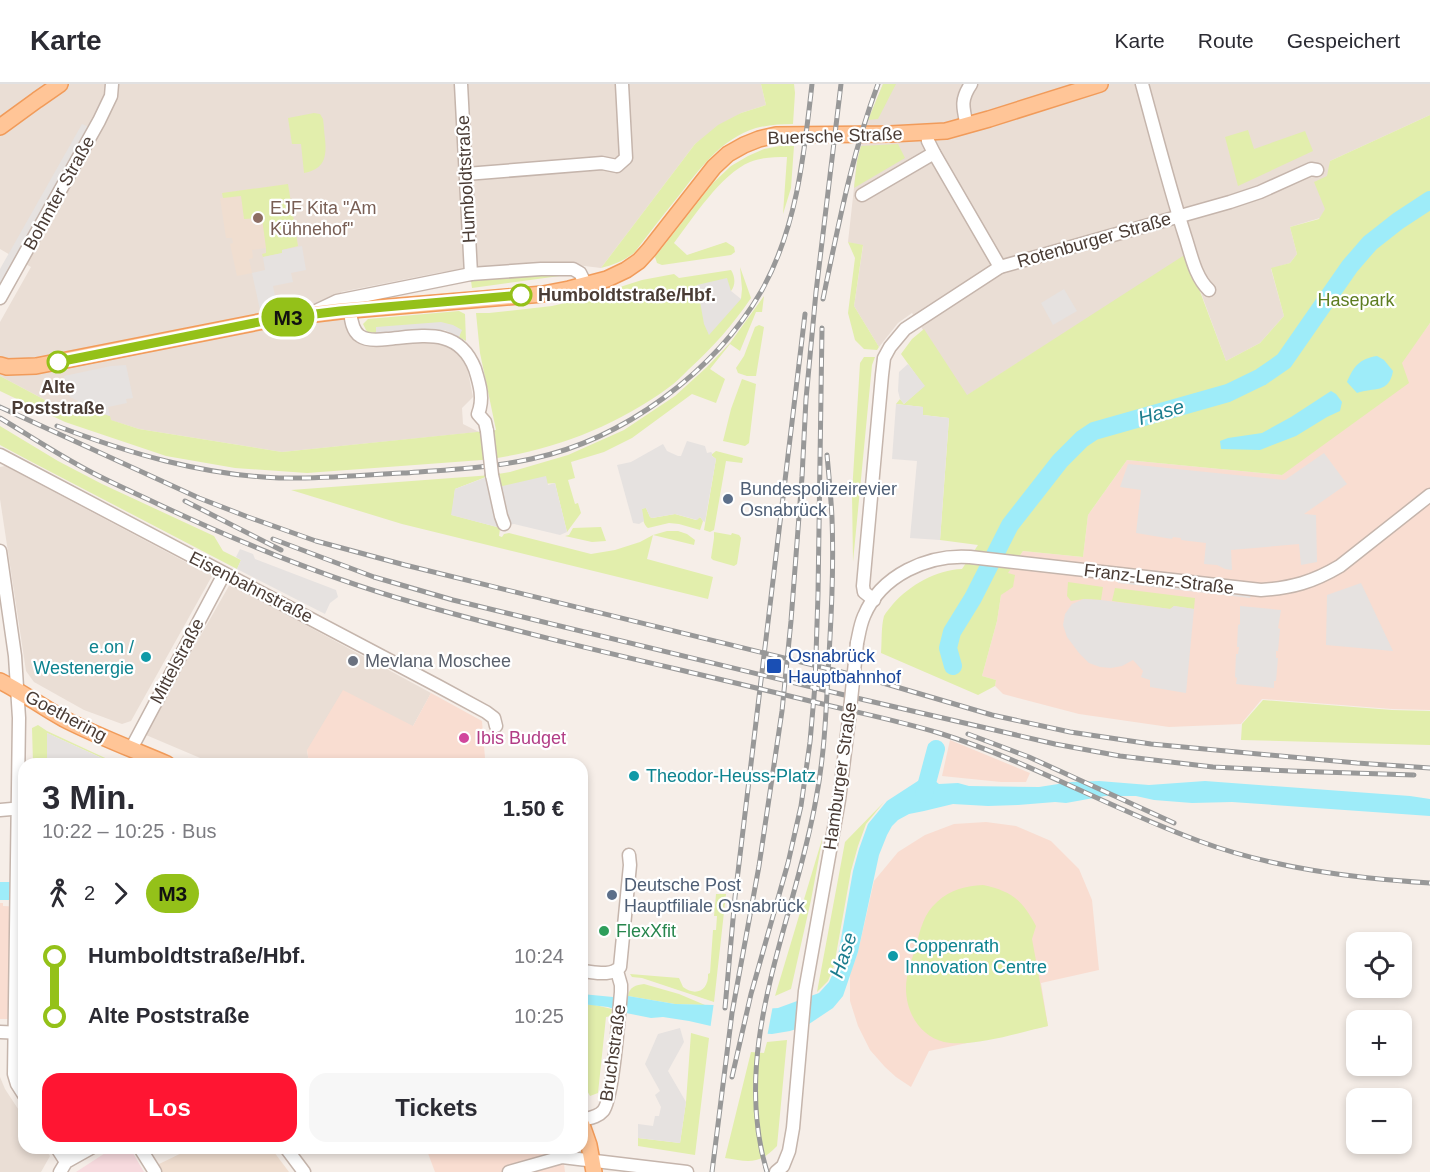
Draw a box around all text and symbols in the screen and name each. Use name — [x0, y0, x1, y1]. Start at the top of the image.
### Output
text: Karte — [30, 25, 102, 56]
text: Karte — [1115, 29, 1165, 52]
text: Route — [1198, 29, 1254, 52]
text: Gespeichert — [1287, 29, 1400, 52]
street label: Humboldtstraße — [453, 115, 479, 243]
street label: Buersche Straße — [767, 124, 903, 148]
street label: Bohmter Straße — [19, 133, 99, 253]
place label: EJF Kita "Am Kühnehof" — [270, 198, 376, 239]
street label: Rotenburger Straße — [1015, 208, 1173, 272]
marker: EJF Kita "Am Kühnehof" — [251, 211, 265, 225]
marker: Humboldtstraße/Hbf. — [510, 284, 532, 306]
place label: Humboldtstraße/Hbf. — [538, 285, 716, 305]
park label: Hasepark — [1317, 290, 1396, 310]
line badge: M3 — [261, 298, 315, 336]
text: M3 — [273, 306, 303, 329]
marker: Alte Poststraße — [47, 351, 69, 373]
place label: Alte Poststraße — [11, 377, 105, 418]
water label: Hase — [1136, 395, 1186, 429]
place label: Bundespolizeirevier Osnabrück — [740, 479, 897, 520]
marker: Bundespolizeirevier Osnabrück — [721, 492, 735, 506]
street label: Eisenbahnstraße — [186, 547, 316, 627]
street label: Franz-Lenz-Straße — [1083, 560, 1235, 598]
street label: Mittelstraße — [146, 615, 208, 707]
place label: e.on / Westenergie — [33, 637, 134, 678]
place label: Osnabrück Hauptbahnhof — [788, 646, 902, 687]
marker: e.on / Westenergie — [139, 650, 153, 664]
place label: Mevlana Moschee — [365, 651, 511, 671]
marker: Mevlana Moschee — [346, 654, 360, 668]
marker: Osnabrück Hauptbahnhof — [765, 657, 783, 675]
street label: Goethering — [22, 686, 110, 746]
street label: Hamburger Straße — [820, 701, 860, 851]
place label: Ibis Budget — [476, 728, 566, 748]
marker: Ibis Budget — [457, 731, 471, 745]
place label: Theodor-Heuss-Platz — [646, 766, 816, 786]
marker: Theodor-Heuss-Platz — [627, 769, 641, 783]
text: 3 Min. — [42, 779, 136, 816]
text: 1.50 € — [503, 796, 564, 821]
text: 10:22 – 10:25 · Bus — [42, 820, 217, 842]
place label: Deutsche Post Hauptfiliale Osnabrück — [624, 875, 806, 916]
icon: walk — [42, 877, 75, 910]
icon: forward — [104, 877, 137, 910]
text: 2 — [84, 882, 95, 904]
text: M3 — [158, 882, 187, 905]
marker: Deutsche Post Hauptfiliale Osnabrück — [605, 888, 619, 902]
place label: FlexXfit — [616, 921, 676, 941]
marker: FlexXfit — [597, 924, 611, 938]
water label: Hase — [825, 929, 861, 981]
map controls — [1346, 932, 1412, 1154]
button: locate — [1346, 932, 1412, 998]
place label: Coppenrath Innovation Centre — [905, 936, 1047, 977]
text: Humboldtstraße/Hbf. — [88, 943, 306, 968]
text: 10:24 — [514, 945, 564, 967]
marker: Coppenrath Innovation Centre — [886, 949, 900, 963]
text: Alte Poststraße — [88, 1003, 249, 1028]
street label: Bruchstraße — [596, 1003, 630, 1103]
text: 10:25 — [514, 1005, 564, 1027]
button: + — [1346, 1010, 1412, 1076]
button: Los — [42, 1073, 297, 1142]
button: Tickets — [309, 1073, 564, 1142]
button: − — [1346, 1088, 1412, 1154]

